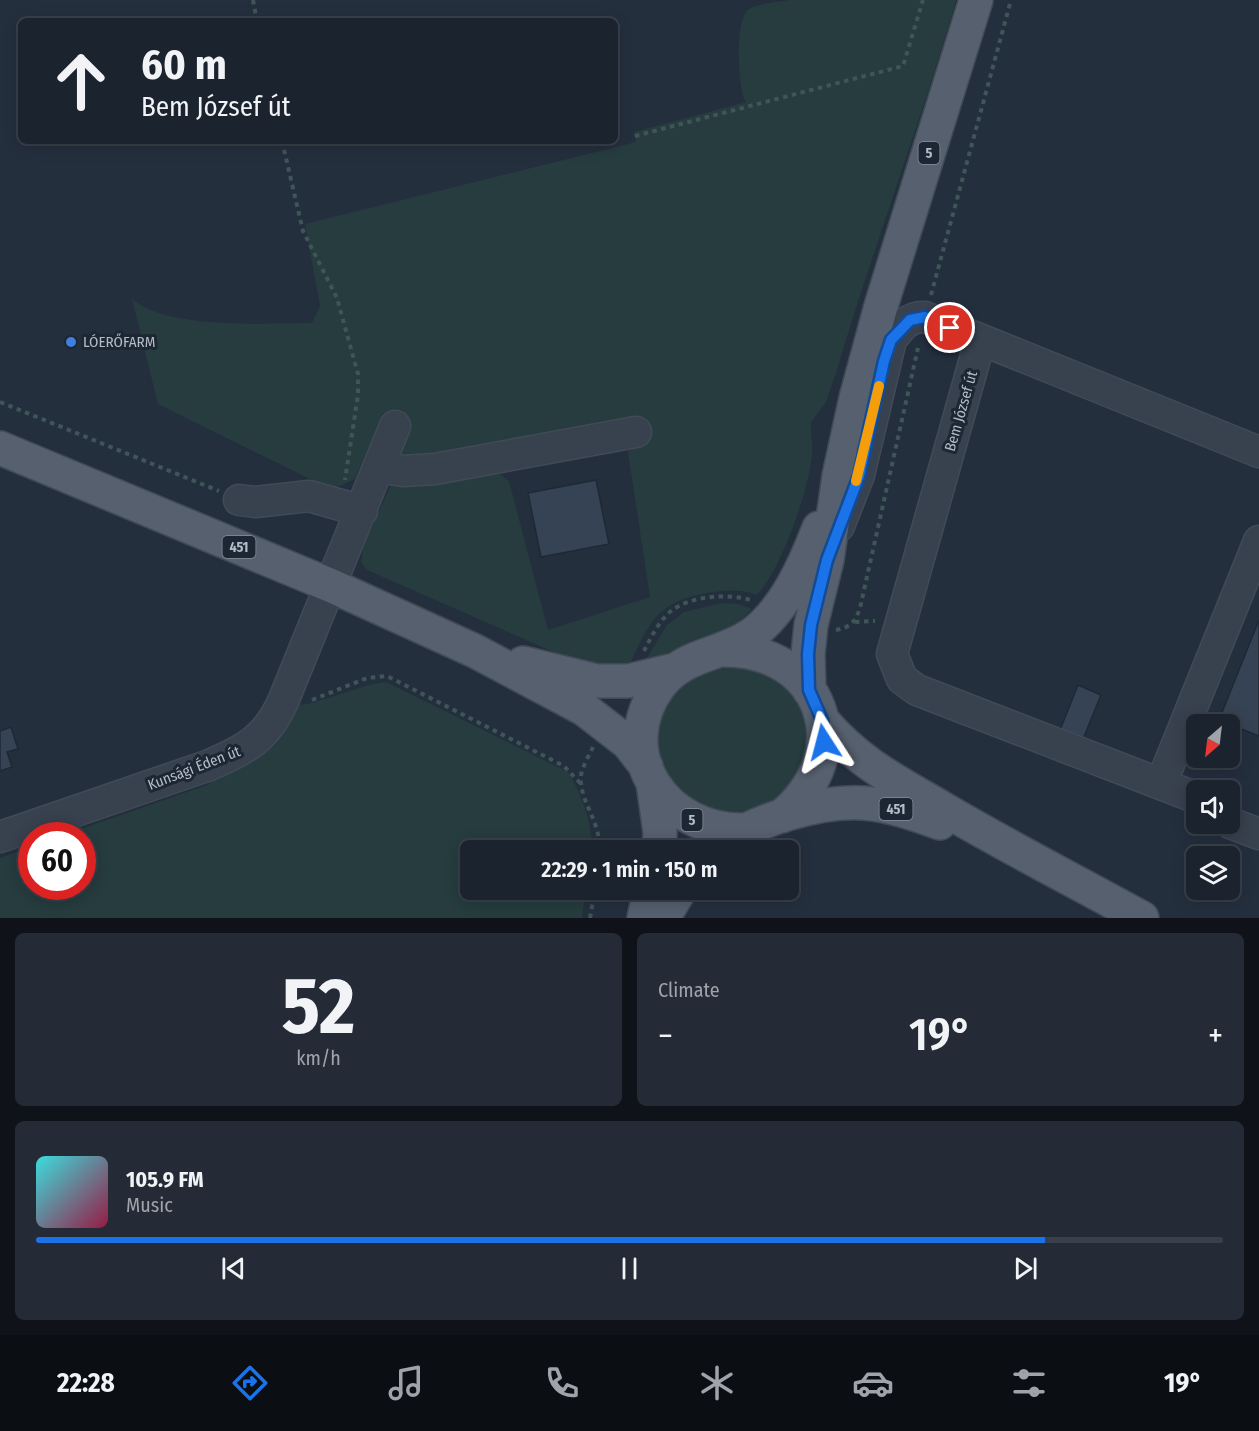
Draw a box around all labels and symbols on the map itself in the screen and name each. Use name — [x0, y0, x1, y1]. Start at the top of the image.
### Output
road number: 5 — [918, 142, 940, 164]
pin — [924, 302, 975, 353]
place label: LÓERŐFARM — [83, 333, 155, 351]
marker: LÓERŐFARM — [64, 335, 78, 349]
street label: Bem József út — [941, 368, 981, 453]
road number: 451 — [222, 536, 256, 558]
position arrow — [792, 710, 856, 774]
north arrow — [1186, 714, 1240, 768]
street label: Kunsági Éden út — [145, 742, 243, 794]
road number: 451 — [880, 798, 912, 820]
road number: 5 — [682, 809, 702, 831]
speed limit sign: 60 — [18, 822, 96, 900]

